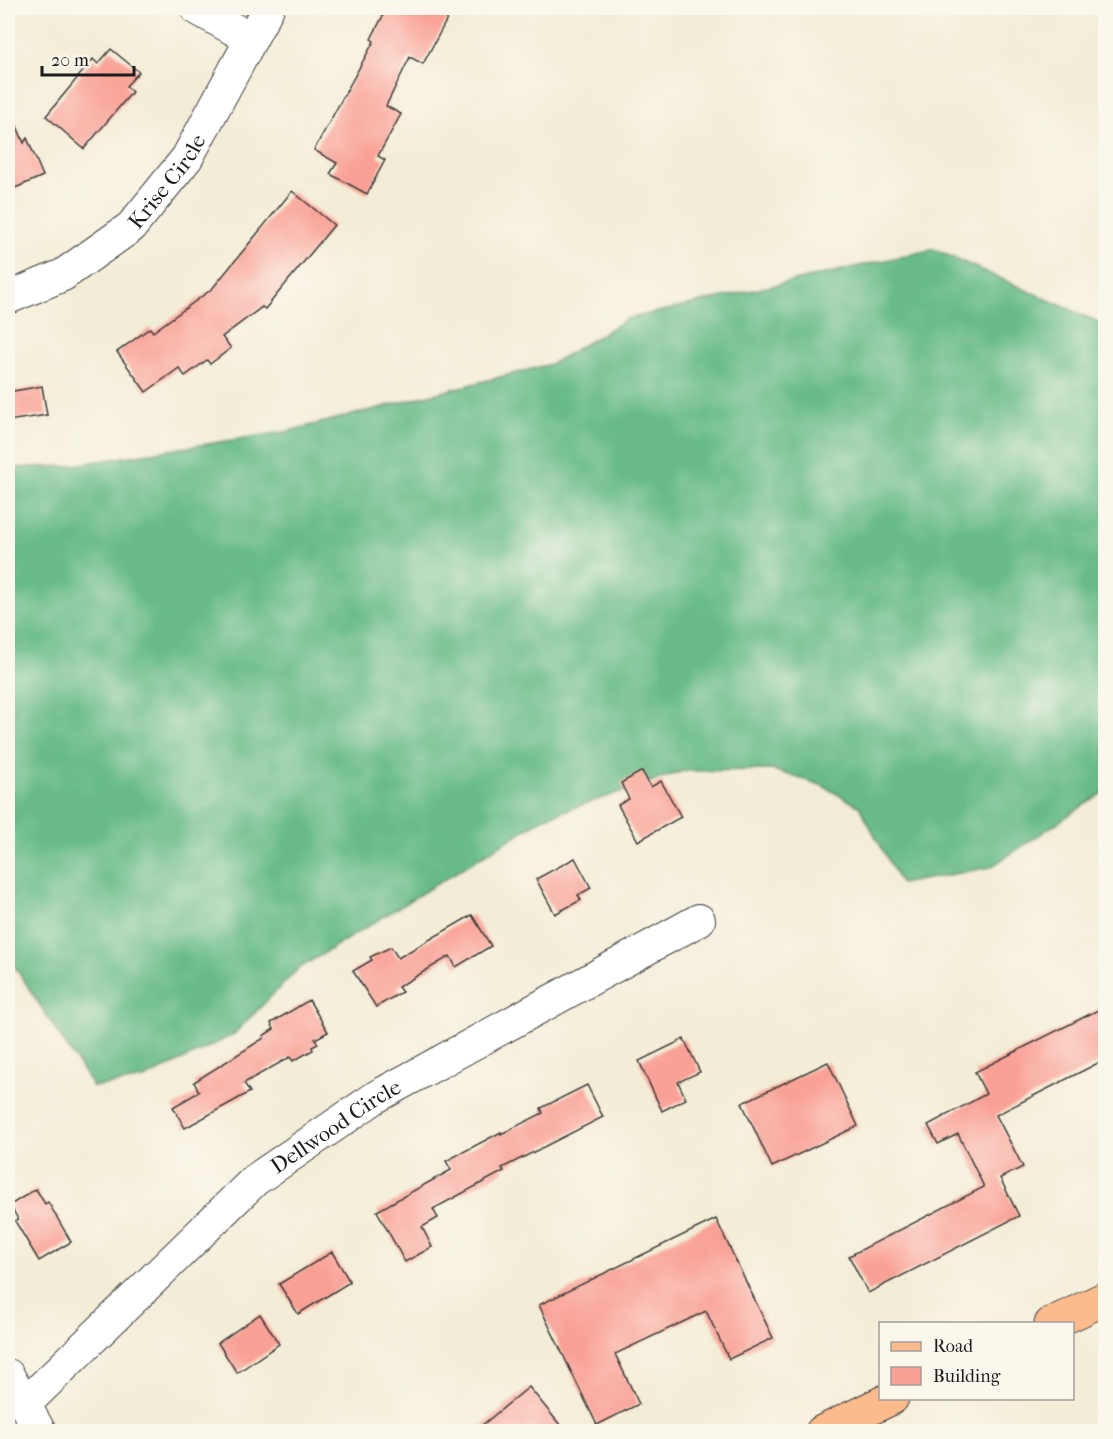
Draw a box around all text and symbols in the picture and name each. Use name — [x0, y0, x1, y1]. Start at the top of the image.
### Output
scale bar — [42, 39, 134, 77]
text: 20 m — [51, 50, 89, 71]
street label: Krise Circle — [123, 130, 212, 234]
street label: Dellwood Circle — [266, 1074, 406, 1180]
legend — [879, 1322, 1074, 1400]
text: Road — [933, 1336, 973, 1357]
text: Building — [933, 1366, 1001, 1387]

